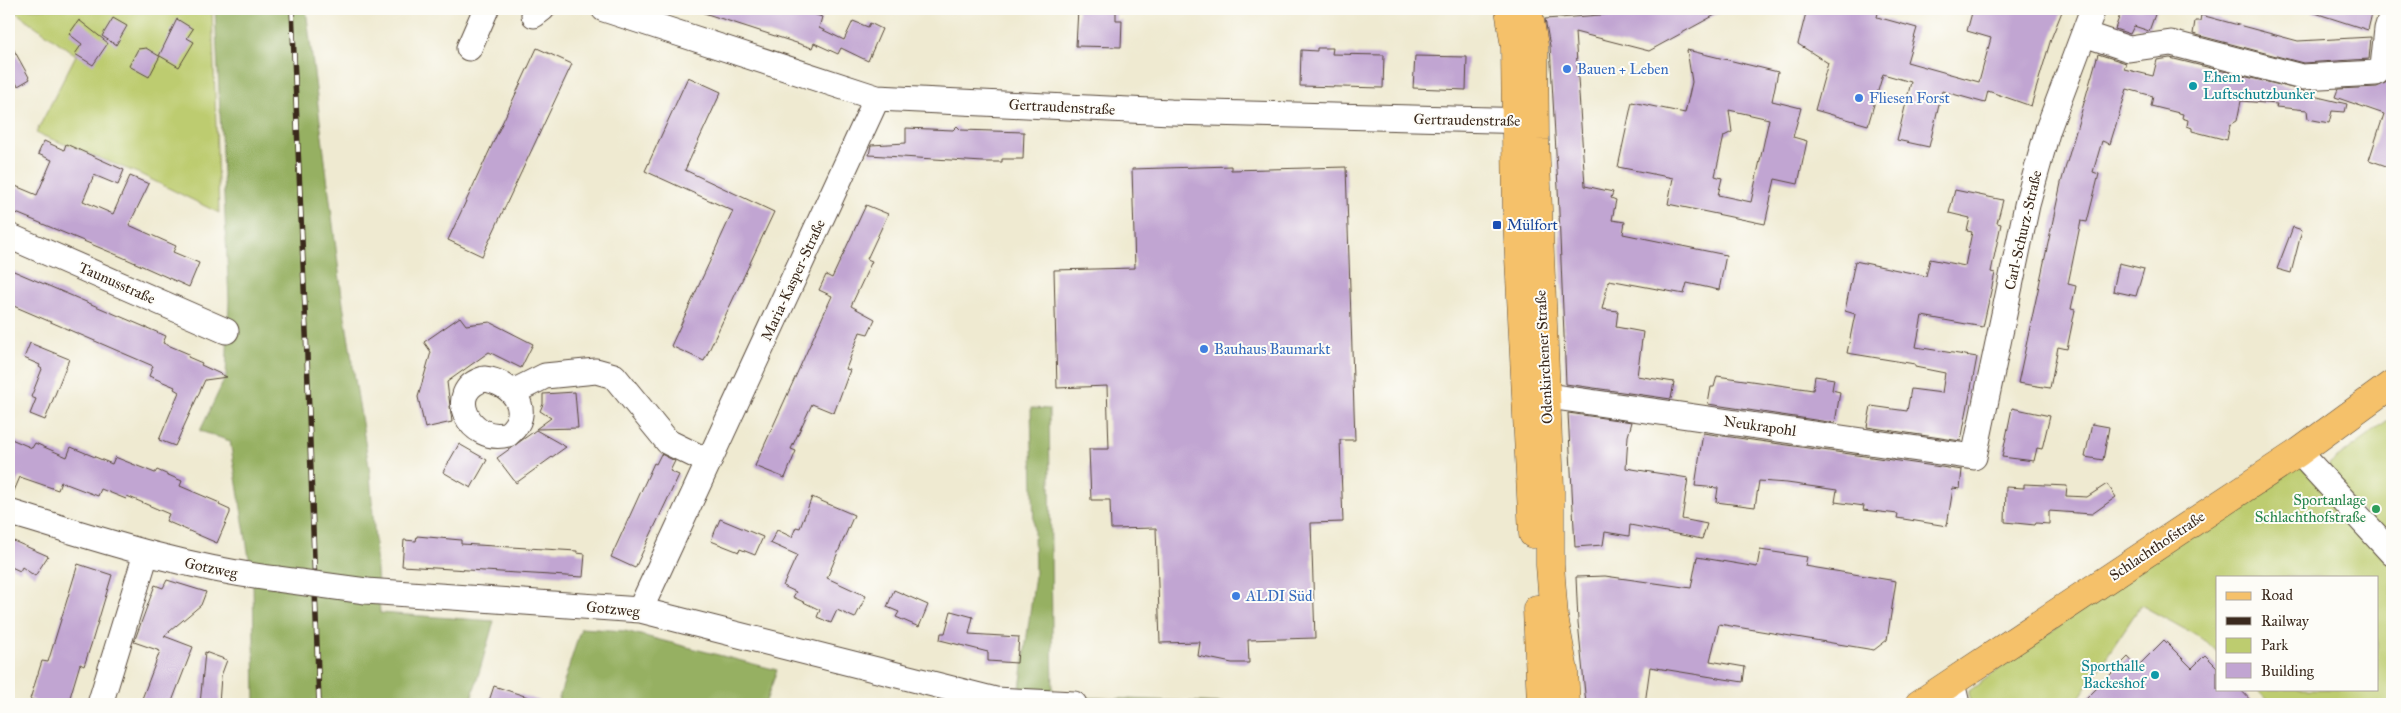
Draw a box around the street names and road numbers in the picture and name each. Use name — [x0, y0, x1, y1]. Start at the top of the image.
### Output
street label: Gertraudenstraße — [1008, 95, 1116, 119]
street label: Gertraudenstraße — [1413, 110, 1521, 130]
street label: Carl-Schurz-Straße — [2000, 168, 2046, 292]
street label: Maria-Kasper-Straße — [757, 216, 829, 344]
street label: Taunusstraße — [76, 258, 158, 308]
street label: Odenkirchener Straße — [1532, 290, 1556, 424]
street label: Neukrapohl — [1723, 412, 1798, 440]
street label: Schlachthofstraße — [2106, 507, 2208, 585]
street label: Gotzweg — [183, 554, 240, 583]
street label: Gotzweg — [585, 597, 642, 621]

